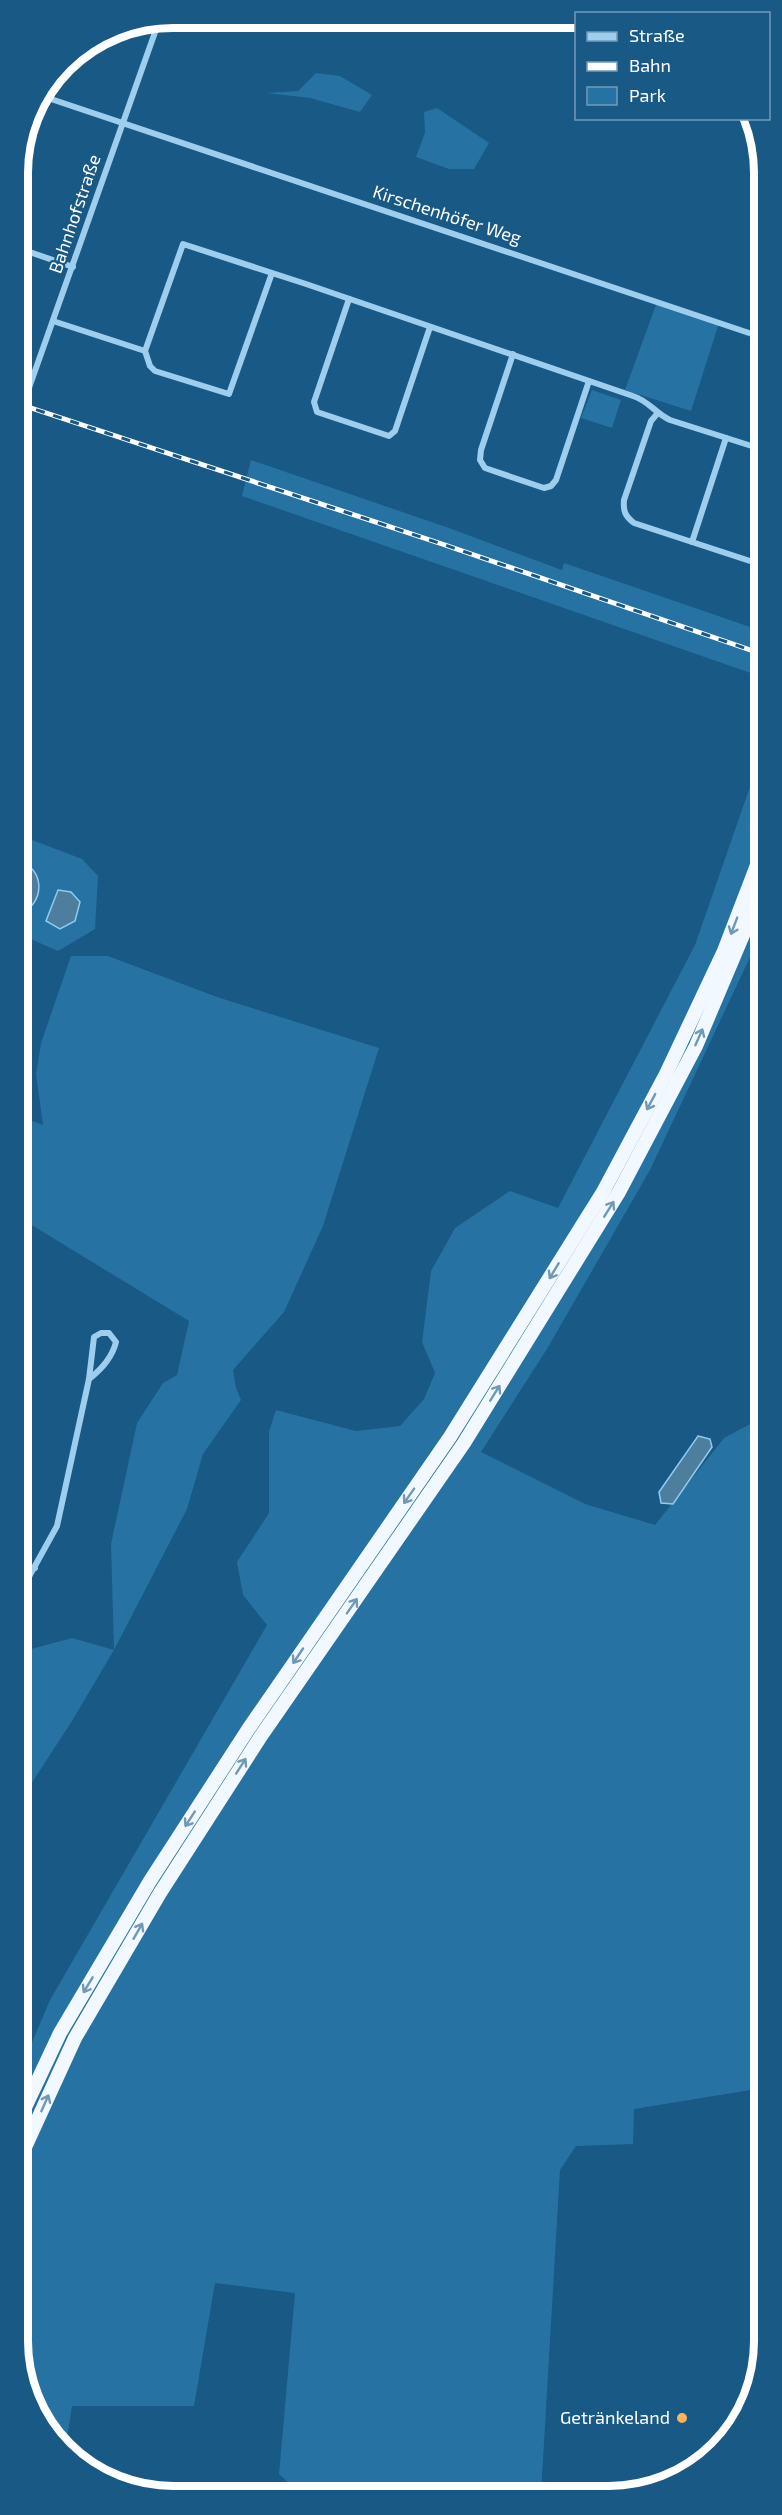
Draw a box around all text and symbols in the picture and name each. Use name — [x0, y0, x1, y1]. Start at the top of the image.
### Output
legend — [575, 12, 770, 120]
text: Straße — [629, 24, 685, 46]
text: Bahn — [629, 54, 671, 76]
text: Park — [629, 84, 666, 106]
street label: Bahnhofstraße — [43, 151, 105, 276]
street label: Kirschenhöfer Weg — [370, 180, 524, 248]
one-way arrow — [727, 916, 738, 935]
one-way arrow — [694, 1028, 706, 1046]
one-way arrow — [645, 1093, 656, 1111]
one-way arrow — [603, 1201, 615, 1218]
one-way arrow — [548, 1263, 561, 1280]
one-way arrow — [489, 1385, 501, 1402]
one-way arrow — [403, 1487, 415, 1503]
one-way arrow — [346, 1598, 358, 1614]
one-way arrow — [292, 1647, 304, 1664]
one-way arrow — [236, 1758, 248, 1775]
one-way arrow — [184, 1810, 197, 1827]
one-way arrow — [132, 1923, 144, 1940]
one-way arrow — [82, 1976, 94, 1993]
one-way arrow — [40, 2094, 52, 2112]
place label: Getränkeland — [560, 2406, 670, 2428]
marker: Getränkeland — [675, 2411, 689, 2425]

